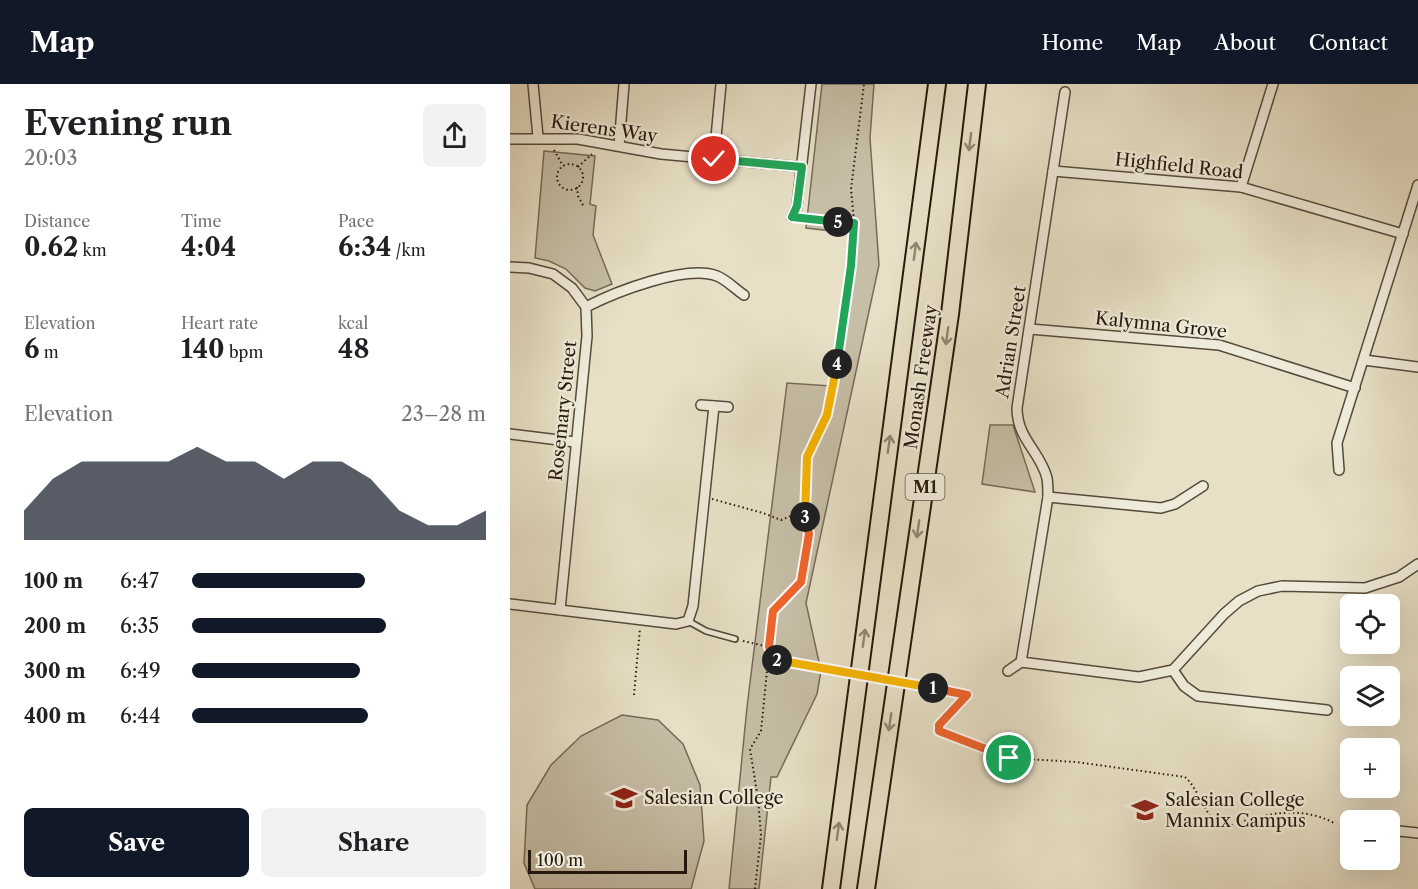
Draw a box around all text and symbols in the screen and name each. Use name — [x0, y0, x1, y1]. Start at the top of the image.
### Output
text: Map — [30, 25, 94, 59]
text: Home — [1042, 30, 1103, 55]
text: Map — [1136, 30, 1181, 55]
text: About — [1214, 30, 1276, 55]
text: Contact — [1309, 30, 1388, 55]
text: Evening run — [24, 103, 232, 144]
button: share — [423, 104, 486, 167]
street label: Kierens Way — [549, 111, 660, 147]
one-way arrow — [964, 132, 975, 152]
pin — [688, 133, 739, 184]
icon: check — [697, 142, 730, 175]
text: 20:03 — [24, 146, 77, 170]
street label: Highfield Road — [1114, 148, 1244, 184]
pin: 5 — [823, 207, 853, 237]
text: Distance — [24, 211, 90, 231]
text: Time — [181, 211, 221, 231]
text: Pace — [338, 211, 374, 231]
text: 5 — [834, 212, 842, 232]
text: 0.62 — [24, 231, 78, 263]
text: 4:04 — [181, 231, 236, 263]
text: 6:34 — [338, 231, 391, 263]
text: km — [78, 240, 107, 260]
text: /km — [391, 240, 426, 260]
one-way arrow — [909, 242, 920, 261]
street label: Adrian Street — [991, 284, 1031, 401]
street label: Monash Freeway — [900, 302, 942, 451]
street label: Kalymna Grove — [1094, 307, 1228, 343]
text: Elevation — [24, 313, 95, 333]
text: Heart rate — [181, 313, 258, 333]
text: kcal — [338, 313, 368, 333]
one-way arrow — [942, 325, 953, 345]
text: 6 — [24, 333, 40, 365]
text: 140 — [181, 333, 225, 365]
text: 48 — [338, 333, 369, 365]
street label: Rosemary Street — [545, 339, 581, 482]
text: m — [40, 342, 59, 362]
text: bpm — [225, 342, 263, 362]
pin: 4 — [822, 349, 852, 379]
text: 4 — [832, 354, 842, 374]
text: Elevation — [24, 402, 113, 426]
text: 23–28 m — [401, 402, 486, 426]
one-way arrow — [884, 435, 895, 455]
road number: M1 — [906, 474, 944, 500]
pin: 3 — [790, 502, 820, 532]
text: 3 — [800, 507, 810, 527]
one-way arrow — [913, 518, 924, 538]
text: 100 m — [24, 569, 83, 593]
text: 6:47 — [120, 569, 159, 593]
map controls — [1340, 594, 1400, 870]
button: locate — [1340, 594, 1400, 654]
text: 200 m — [24, 614, 86, 638]
text: 6:35 — [120, 614, 159, 638]
one-way arrow — [858, 628, 869, 648]
pin: 2 — [762, 645, 792, 675]
text: 2 — [772, 650, 782, 670]
text: 300 m — [24, 659, 86, 683]
text: 6:49 — [120, 659, 161, 683]
button: layers — [1340, 666, 1400, 726]
pin: 1 — [918, 673, 948, 703]
text: 1 — [929, 678, 937, 698]
text: 400 m — [24, 704, 86, 728]
text: 6:44 — [120, 704, 160, 728]
one-way arrow — [884, 711, 895, 731]
pin — [983, 732, 1034, 783]
button: + — [1340, 738, 1400, 798]
icon: arrive — [992, 741, 1025, 774]
school or university icon: Salesian College — [609, 783, 639, 813]
place label: Salesian College — [644, 787, 784, 809]
place label: Salesian College Mannix Campus — [1165, 789, 1306, 832]
school or university icon: Salesian College Mannix Campus — [1130, 795, 1160, 825]
button: Save — [24, 808, 249, 877]
button: Share — [261, 808, 486, 877]
button: − — [1340, 810, 1400, 870]
one-way arrow — [833, 822, 844, 841]
scale bar — [528, 847, 687, 874]
text: 100 m — [537, 850, 583, 870]

